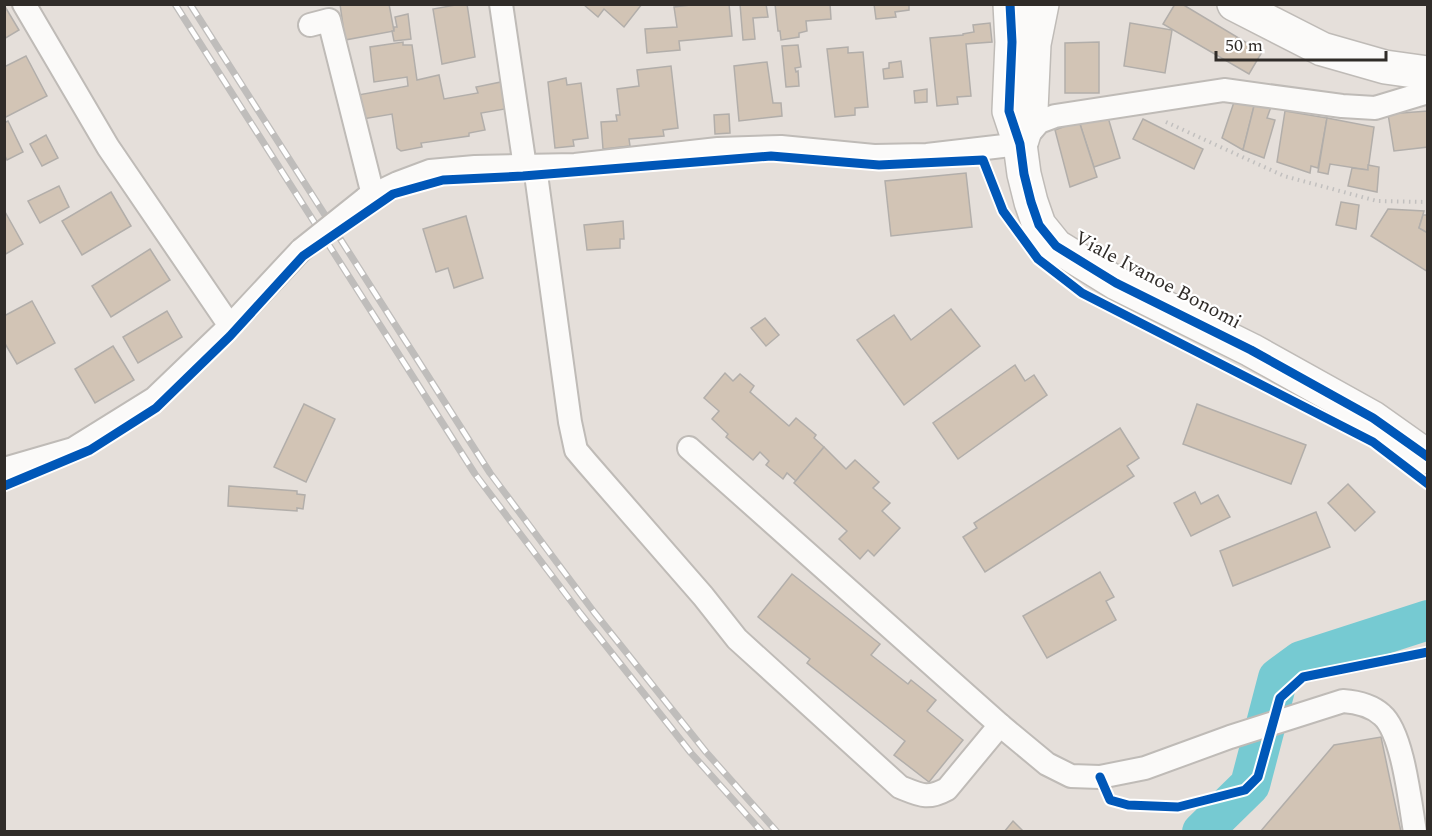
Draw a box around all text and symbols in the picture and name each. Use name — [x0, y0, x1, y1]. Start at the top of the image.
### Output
scale bar — [1216, 24, 1386, 62]
text: 50 m — [1225, 32, 1263, 59]
street label: Viale Ivanoe Bonomi — [1069, 223, 1247, 337]

